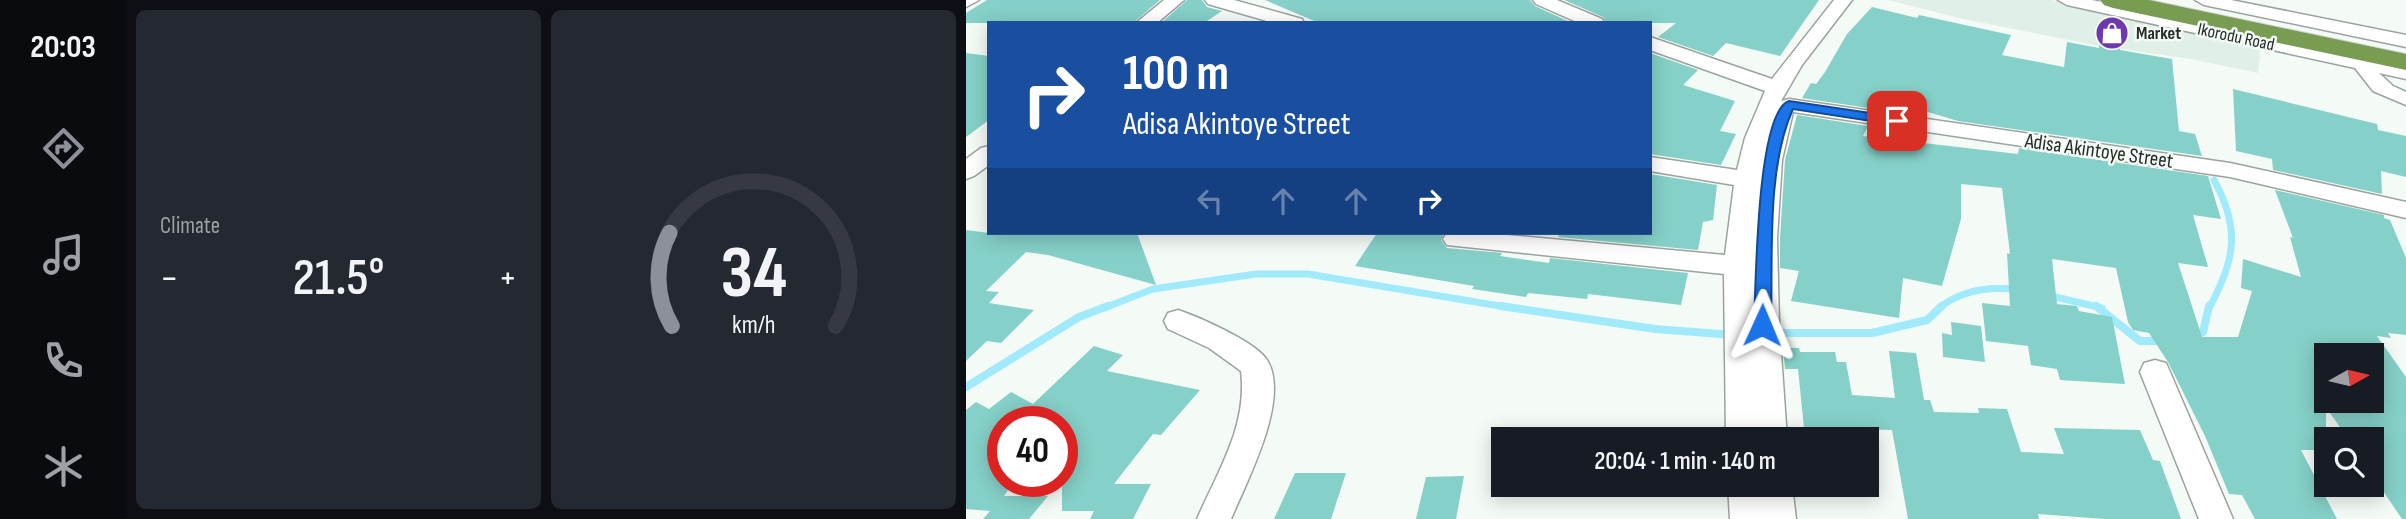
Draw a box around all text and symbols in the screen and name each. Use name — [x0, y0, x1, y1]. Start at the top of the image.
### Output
shop icon: Market — [2093, 14, 2131, 52]
street label: Ikorodu Road — [2196, 19, 2276, 55]
place label: Market — [2136, 23, 2181, 44]
text: 20:03 — [30, 28, 96, 67]
text: 100 m — [1123, 45, 1229, 104]
icon: right — [1008, 49, 1099, 140]
pin — [1867, 91, 1927, 151]
icon: arrive — [1878, 102, 1916, 140]
text: Adisa Akintoye Street — [1123, 105, 1351, 144]
icon: directions — [39, 124, 88, 173]
street label: Adisa Akintoye Street — [2022, 128, 2175, 174]
icon: left — [1191, 182, 1229, 220]
icon: ahead — [1264, 182, 1302, 220]
icon: ahead — [1337, 182, 1375, 220]
icon: right — [1410, 182, 1448, 220]
text: Climate — [160, 212, 220, 240]
icon: music — [39, 230, 88, 279]
text: 34 — [720, 230, 787, 318]
text: 21.5° — [293, 247, 384, 310]
text: − — [160, 256, 179, 301]
text: + — [498, 256, 517, 301]
position arrow — [1725, 288, 1799, 362]
text: km/h — [732, 309, 775, 340]
icon: phone — [39, 336, 88, 385]
north arrow — [2314, 343, 2384, 413]
map controls — [2314, 343, 2384, 497]
speed limit sign: 40 — [987, 406, 1078, 497]
button: search — [2314, 427, 2384, 497]
icon: climate — [39, 442, 88, 491]
text: 20:04 · 1 min · 140 m — [1594, 446, 1776, 477]

